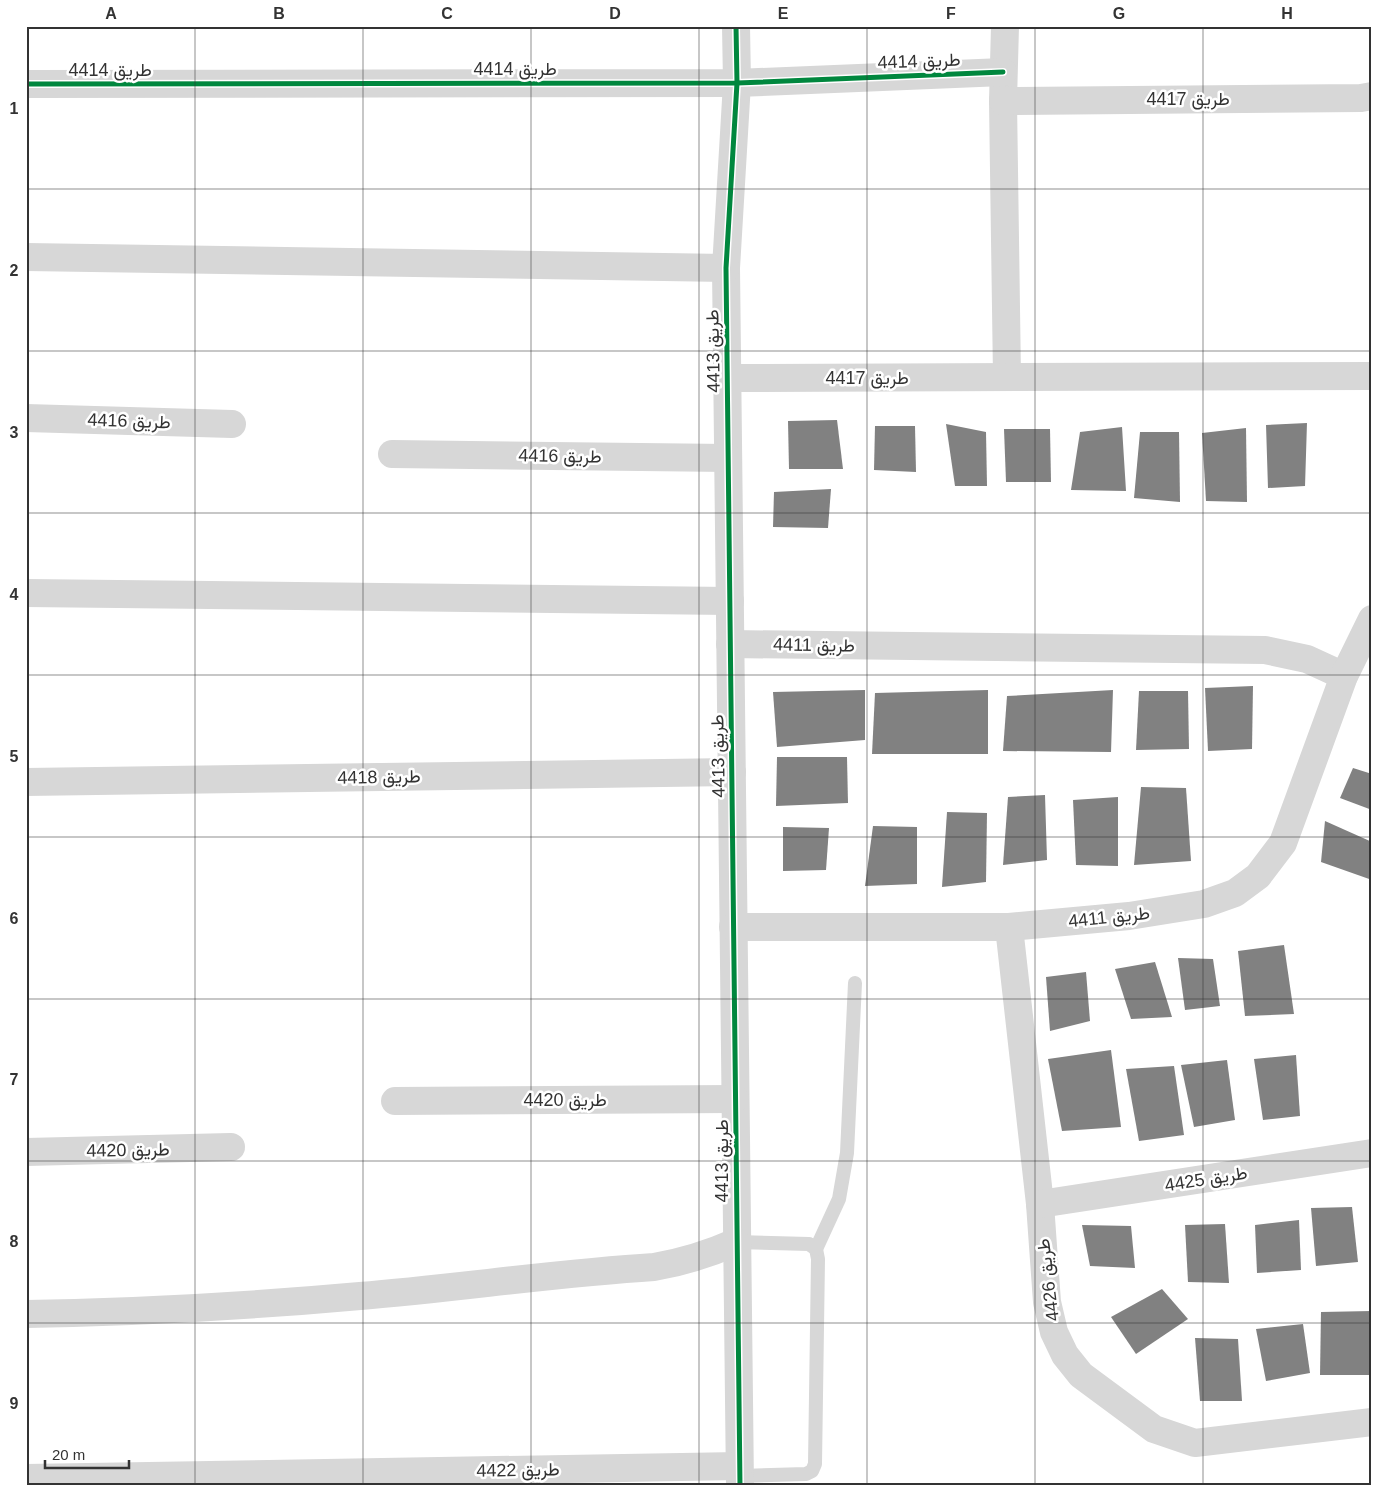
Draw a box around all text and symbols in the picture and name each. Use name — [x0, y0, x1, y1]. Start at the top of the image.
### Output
text: A — [105, 5, 117, 22]
text: B — [273, 5, 285, 22]
text: C — [441, 5, 453, 22]
text: D — [609, 5, 621, 22]
text: E — [778, 5, 789, 22]
text: F — [946, 5, 956, 22]
text: G — [1113, 5, 1125, 22]
text: H — [1281, 5, 1293, 22]
street label: طريق 4414 — [877, 50, 961, 73]
street label: طريق 4414 — [473, 59, 557, 80]
street label: طريق 4414 — [68, 60, 152, 81]
street label: طريق 4417 — [1146, 89, 1230, 110]
text: 1 — [10, 100, 19, 117]
text: 2 — [10, 262, 19, 279]
street label: طريق 4413 — [702, 309, 725, 393]
street label: طريق 4417 — [825, 368, 909, 389]
street label: طريق 4416 — [87, 410, 171, 433]
text: 3 — [10, 424, 19, 441]
street label: طريق 4416 — [518, 445, 602, 468]
text: 4 — [10, 586, 19, 603]
street label: طريق 4411 — [773, 634, 855, 657]
street label: طريق 4413 — [707, 714, 730, 798]
text: 5 — [10, 748, 19, 765]
street label: طريق 4418 — [337, 766, 421, 789]
street label: طريق 4411 — [1067, 903, 1151, 932]
text: 6 — [10, 910, 19, 927]
text: 7 — [10, 1071, 19, 1088]
street label: طريق 4420 — [523, 1090, 607, 1111]
street label: طريق 4413 — [712, 1119, 733, 1203]
street label: طريق 4420 — [86, 1139, 170, 1162]
street label: طريق 4425 — [1163, 1163, 1249, 1196]
text: 8 — [10, 1233, 19, 1250]
street label: طريق 4426 — [1033, 1237, 1064, 1323]
text: 9 — [10, 1395, 19, 1412]
scale bar — [45, 1437, 129, 1469]
text: 20 m — [52, 1446, 85, 1463]
street label: طريق 4422 — [476, 1459, 560, 1482]

